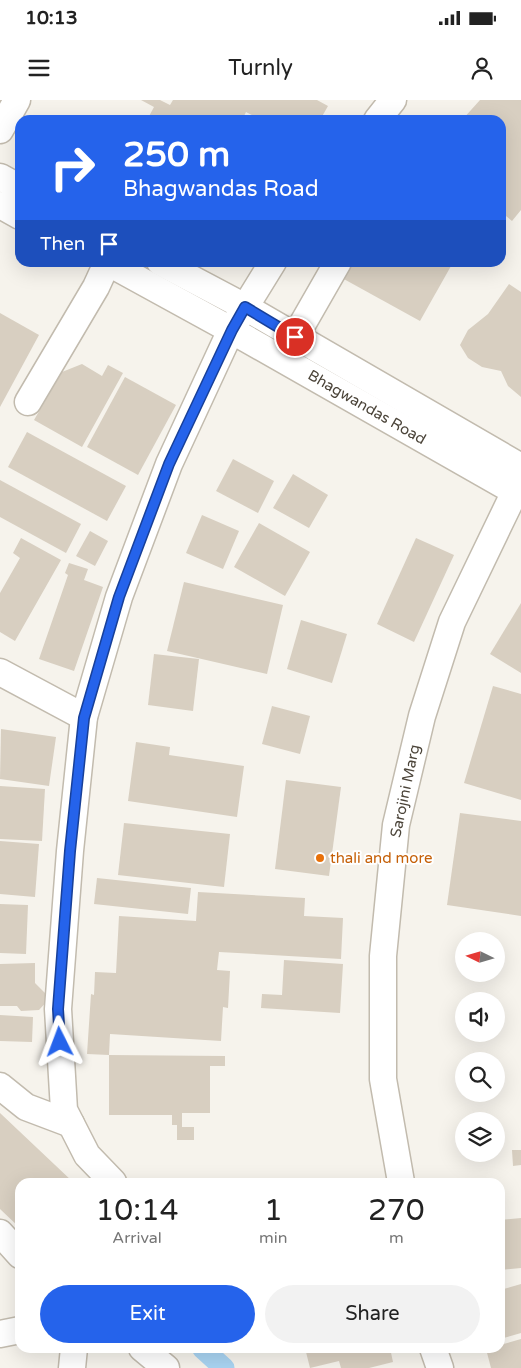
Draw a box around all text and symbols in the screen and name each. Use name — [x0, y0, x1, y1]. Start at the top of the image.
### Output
text: 10:13 — [25, 7, 78, 29]
icon: menu — [25, 54, 53, 82]
icon: person — [468, 54, 496, 82]
text: Turnly — [228, 55, 293, 81]
text: 250 m — [123, 134, 230, 176]
icon: right — [40, 135, 105, 200]
text: Bhagwandas Road — [123, 176, 319, 202]
icon: arrive — [95, 230, 123, 258]
text: Then — [40, 233, 85, 255]
pin — [274, 316, 316, 358]
icon: arrive — [281, 323, 309, 351]
street label: Bhagwandas Road — [305, 366, 429, 448]
street label: Sarojini Marg — [386, 743, 424, 839]
place label: thali and more — [330, 849, 433, 867]
marker: thali and more — [314, 852, 326, 864]
north arrow — [455, 932, 505, 982]
map controls — [455, 932, 505, 1162]
button: sound — [455, 992, 505, 1042]
position arrow — [33, 1015, 85, 1067]
button: search — [455, 1052, 505, 1102]
button: layers — [455, 1112, 505, 1162]
text: 10:14 — [95, 1192, 179, 1229]
text: 1 — [264, 1192, 283, 1229]
text: 270 — [368, 1192, 425, 1229]
text: Arrival — [112, 1228, 162, 1248]
text: min — [259, 1228, 288, 1248]
text: m — [389, 1228, 404, 1248]
button: Exit — [40, 1285, 255, 1343]
button: Share — [265, 1285, 480, 1343]

